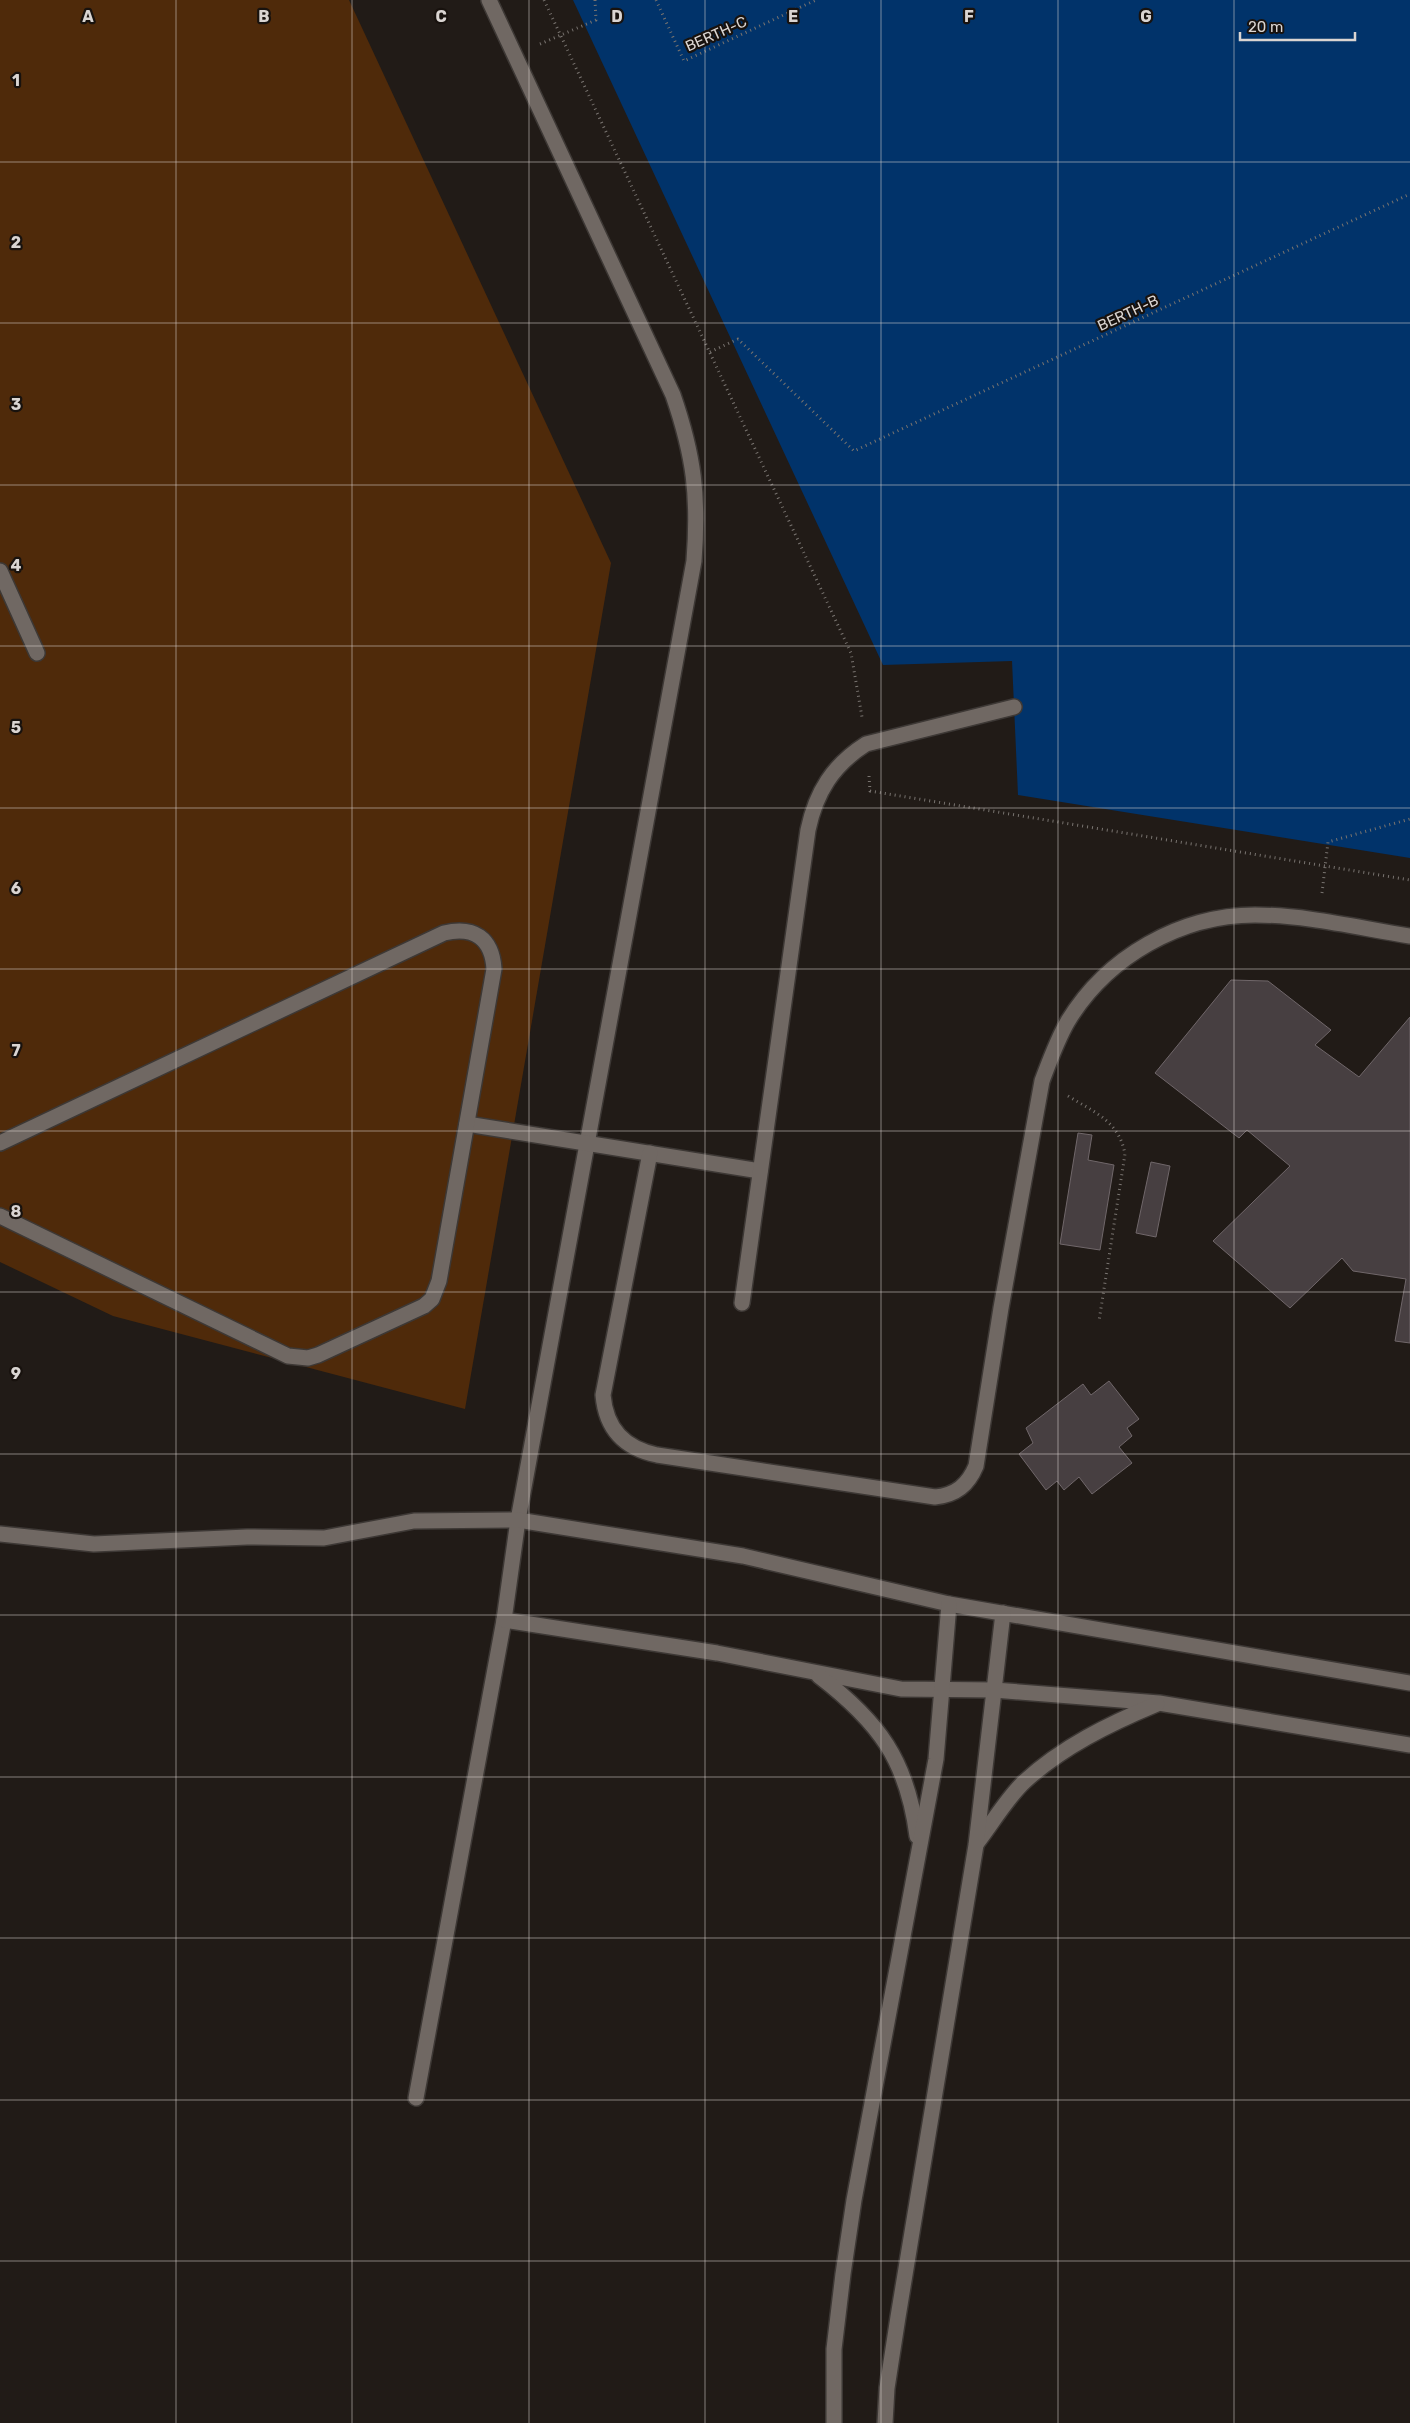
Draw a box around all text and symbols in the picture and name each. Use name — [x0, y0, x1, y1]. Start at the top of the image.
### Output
text: A — [82, 7, 94, 26]
text: B — [258, 7, 270, 26]
text: C — [435, 7, 447, 26]
text: D — [611, 7, 623, 26]
text: E — [788, 7, 798, 26]
text: F — [964, 7, 974, 26]
text: G — [1140, 7, 1152, 26]
scale bar — [1240, 10, 1355, 42]
street label: BERTH-C — [682, 12, 750, 56]
text: 20 m — [1248, 18, 1283, 36]
text: 1 — [12, 71, 20, 90]
text: 2 — [11, 233, 21, 252]
street label: BERTH-B — [1095, 291, 1161, 335]
text: 3 — [11, 395, 21, 414]
text: 4 — [11, 556, 22, 575]
text: 5 — [11, 718, 21, 737]
text: 6 — [11, 879, 21, 898]
text: 7 — [11, 1041, 21, 1060]
text: 8 — [11, 1202, 22, 1221]
text: 9 — [11, 1364, 21, 1383]

